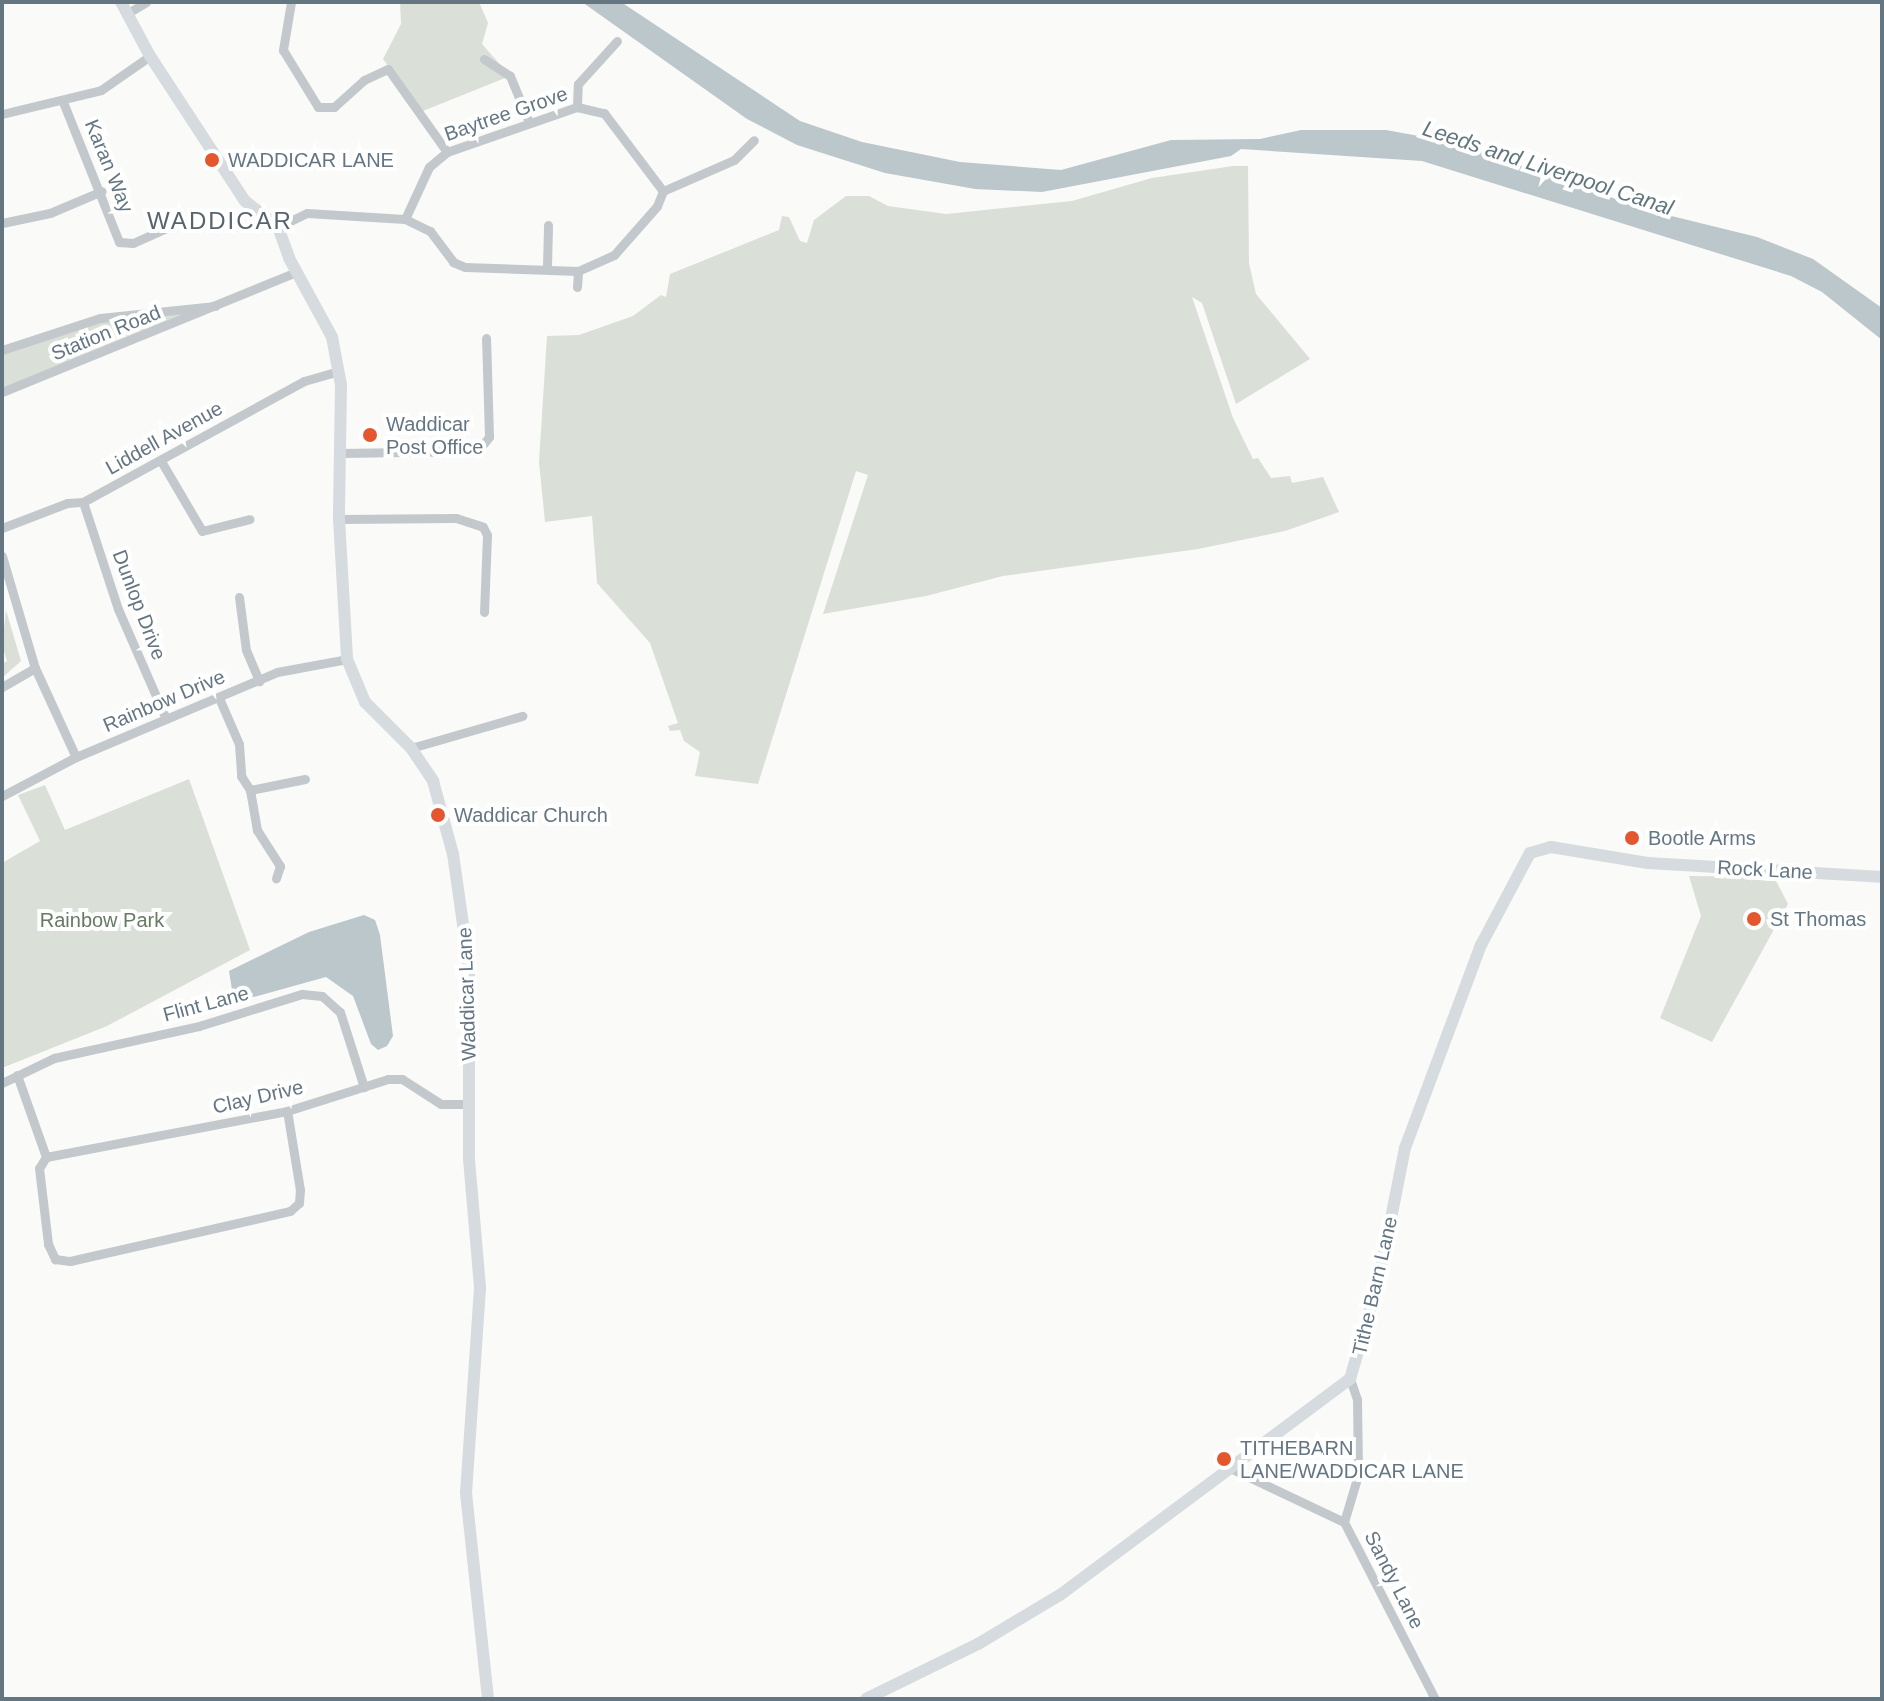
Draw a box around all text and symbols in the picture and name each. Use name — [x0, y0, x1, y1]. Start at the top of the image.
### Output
street label: Baytree Grove — [441, 82, 571, 146]
water label: Leeds and Liverpool Canal — [1419, 115, 1677, 221]
street label: Karan Way — [79, 116, 139, 216]
place label: WADDICAR LANE — [228, 148, 394, 172]
marker: WADDICAR LANE — [203, 151, 221, 169]
district label: WADDICAR — [147, 207, 293, 235]
street label: Station Road — [48, 300, 164, 366]
street label: Liddell Avenue — [101, 396, 227, 480]
place label: Waddicar Post Office — [386, 412, 483, 459]
marker: Waddicar Post Office — [361, 426, 379, 444]
street label: Dunlop Drive — [107, 547, 171, 663]
street label: Rainbow Drive — [99, 665, 229, 737]
place label: Waddicar Church — [454, 803, 608, 827]
marker: Waddicar Church — [429, 806, 447, 824]
place label: Bootle Arms — [1648, 826, 1757, 850]
marker: Bootle Arms — [1623, 829, 1641, 847]
street label: Rock Lane — [1717, 856, 1813, 884]
place label: St Thomas — [1770, 907, 1867, 931]
park label: Rainbow Park — [40, 908, 164, 932]
marker: St Thomas — [1745, 910, 1763, 928]
street label: Waddicar Lane — [453, 927, 481, 1061]
street label: Flint Lane — [160, 981, 252, 1027]
street label: Clay Drive — [210, 1075, 306, 1119]
street label: Tithe Barn Lane — [1347, 1214, 1403, 1358]
place label: TITHEBARN LANE/WADDICAR LANE — [1240, 1436, 1464, 1483]
marker: TITHEBARN LANE/WADDICAR LANE — [1215, 1450, 1233, 1468]
street label: Sandy Lane — [1359, 1527, 1429, 1633]

